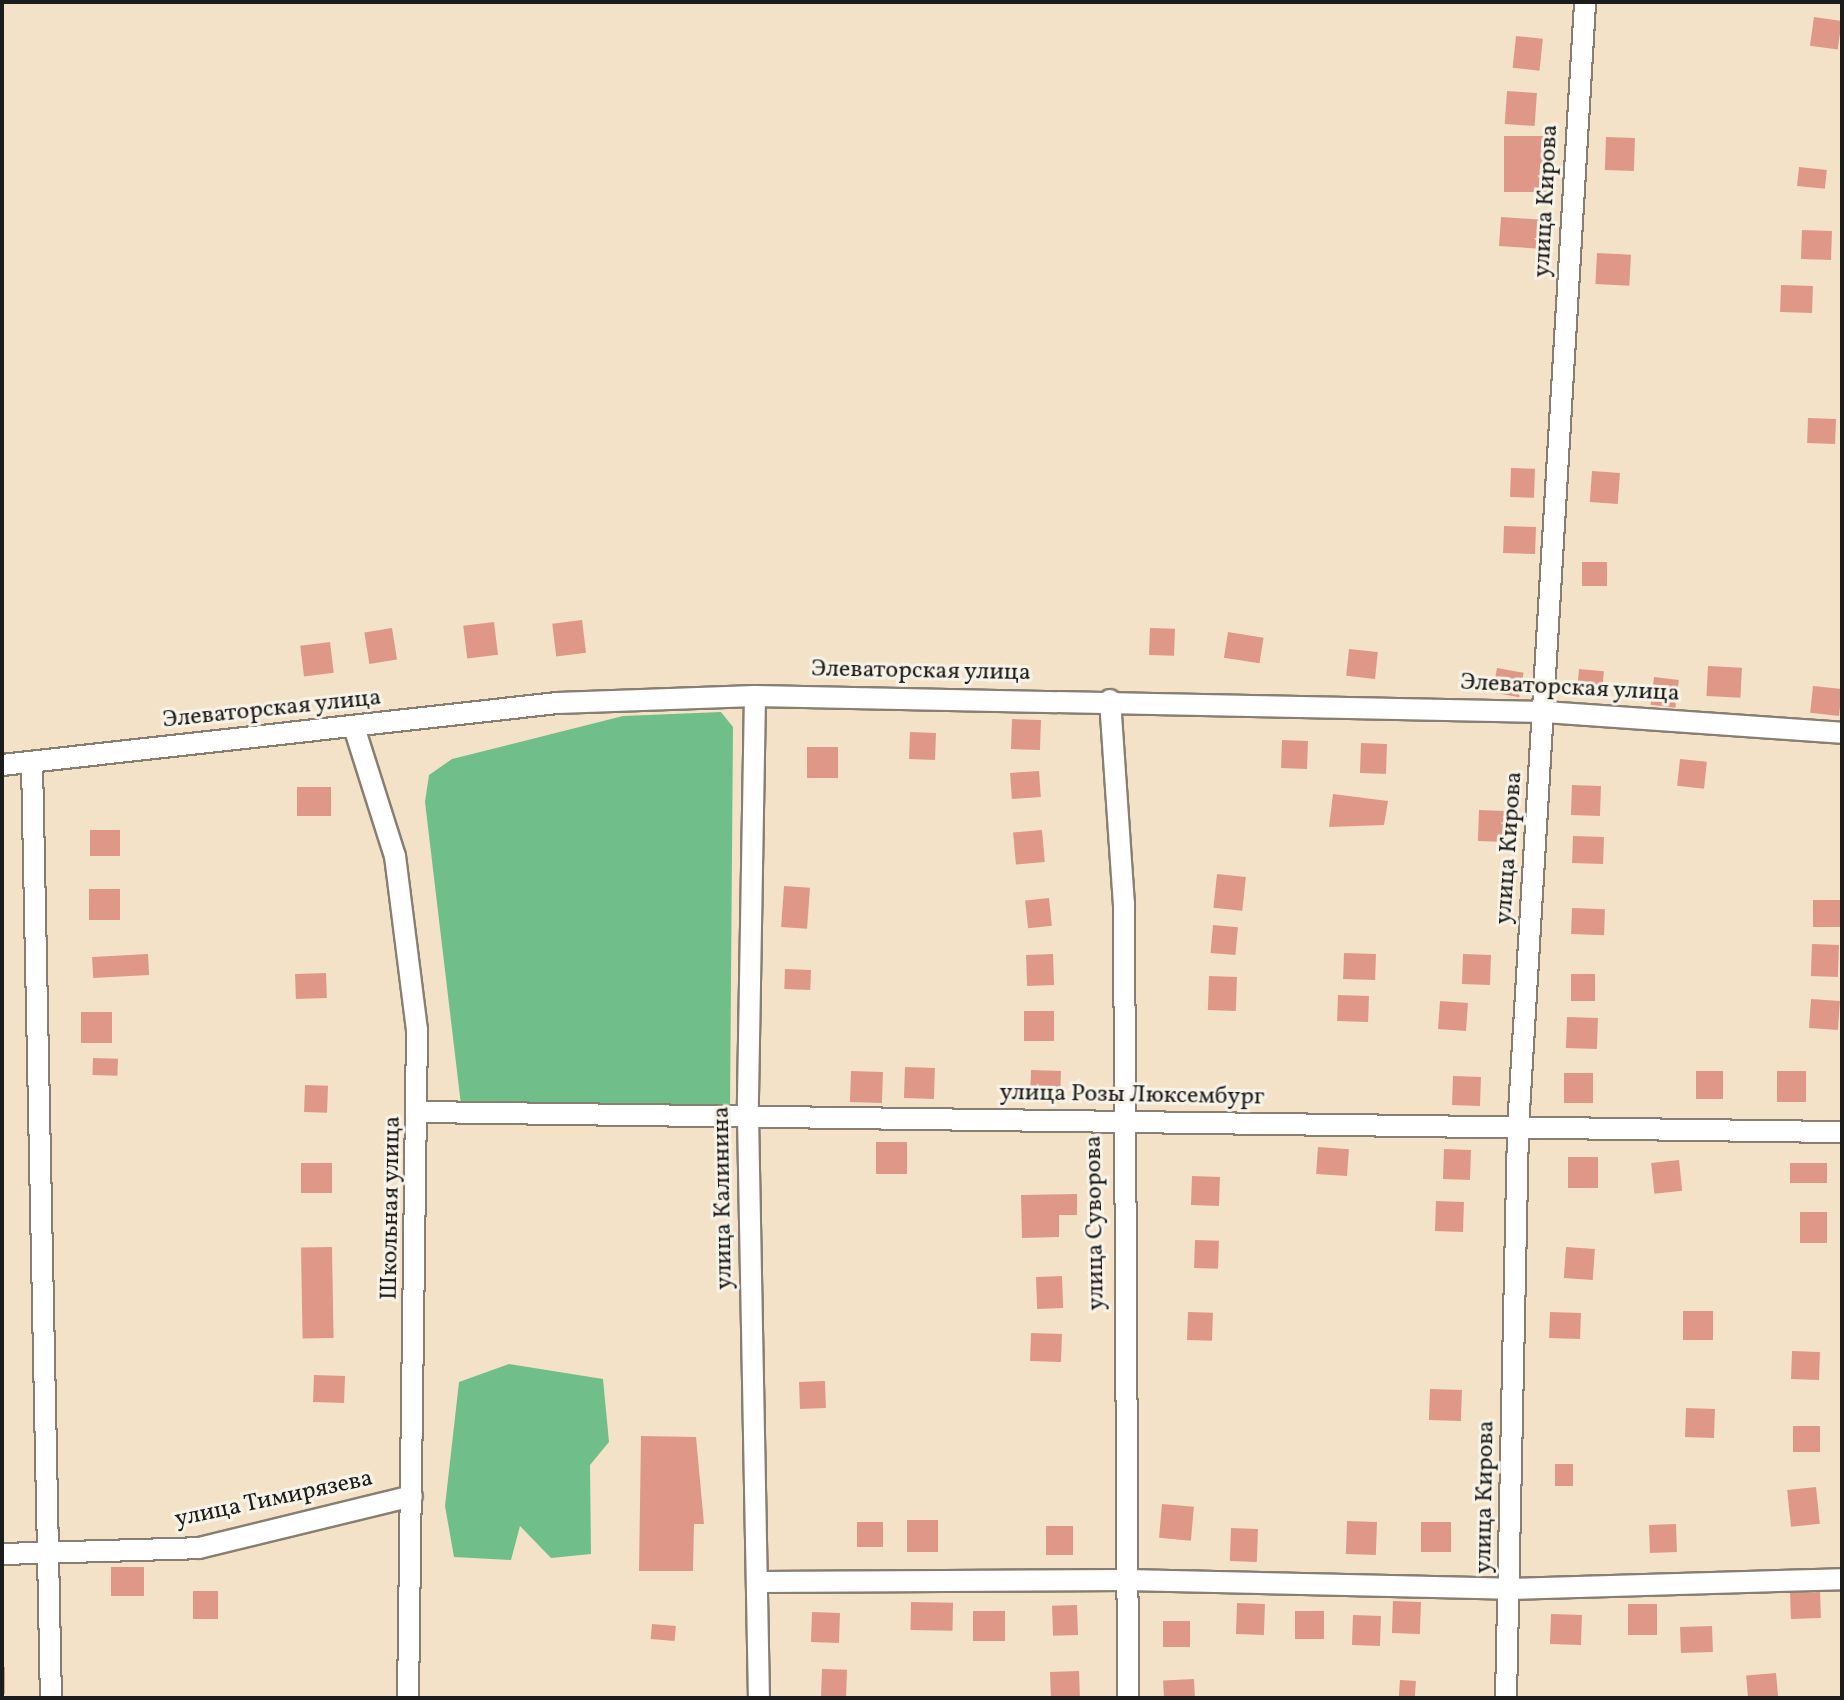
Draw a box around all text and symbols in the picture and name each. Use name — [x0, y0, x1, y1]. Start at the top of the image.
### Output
street label: улица Кирова — [1529, 124, 1565, 278]
street label: Элеваторская улица — [811, 656, 1031, 688]
street label: Элеваторская улица — [1459, 669, 1681, 709]
street label: Элеваторская улица — [161, 684, 383, 736]
street label: улица Кирова — [1490, 771, 1530, 925]
street label: улица Розы Люксембург — [999, 1079, 1265, 1113]
street label: улица Калинина — [708, 1106, 740, 1290]
street label: Школьная улица — [376, 1115, 408, 1301]
street label: улица Суворова — [1080, 1135, 1112, 1311]
street label: улица Кирова — [1470, 1420, 1502, 1574]
street label: улица Тимирязева — [172, 1465, 376, 1535]

